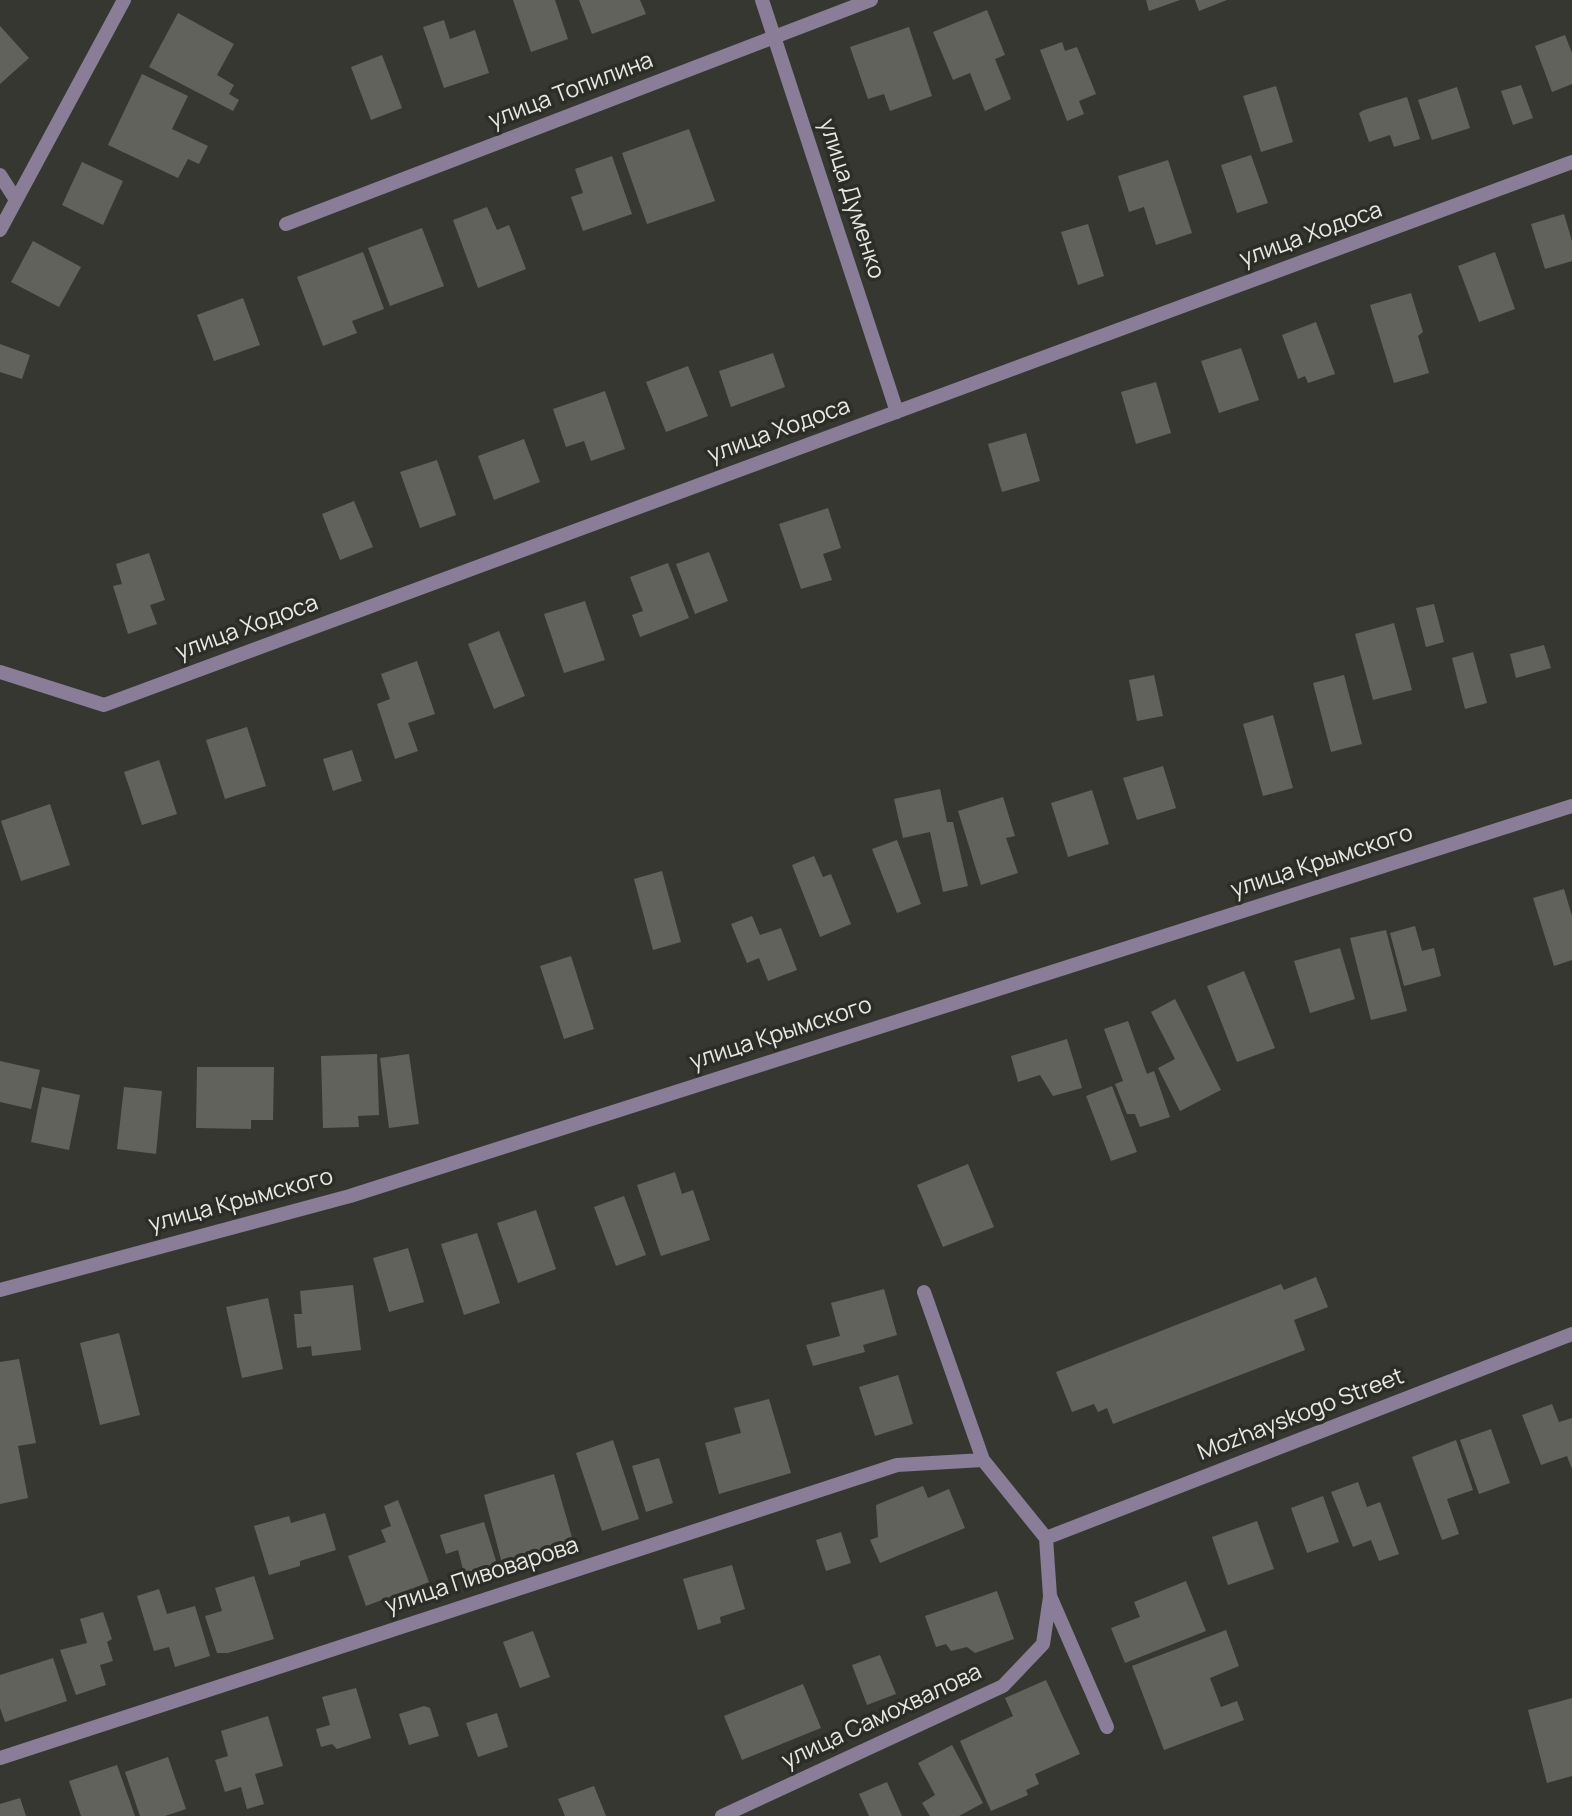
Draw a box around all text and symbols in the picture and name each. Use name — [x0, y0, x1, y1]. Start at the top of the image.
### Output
street label: улица Топилина — [485, 47, 657, 135]
street label: улица Думенко — [812, 116, 890, 282]
street label: улица Ходоса — [1236, 196, 1386, 274]
street label: улица Ходоса — [704, 392, 854, 470]
street label: улица Ходоса — [172, 589, 322, 667]
street label: улица Крымского — [1228, 820, 1416, 904]
street label: улица Крымского — [687, 992, 875, 1076]
street label: улица Крымского — [146, 1163, 336, 1239]
street label: Mozhayskogo Street — [1194, 1363, 1408, 1467]
street label: улица Пивоварова — [382, 1532, 582, 1620]
street label: улица Самохвалова — [778, 1659, 986, 1775]

